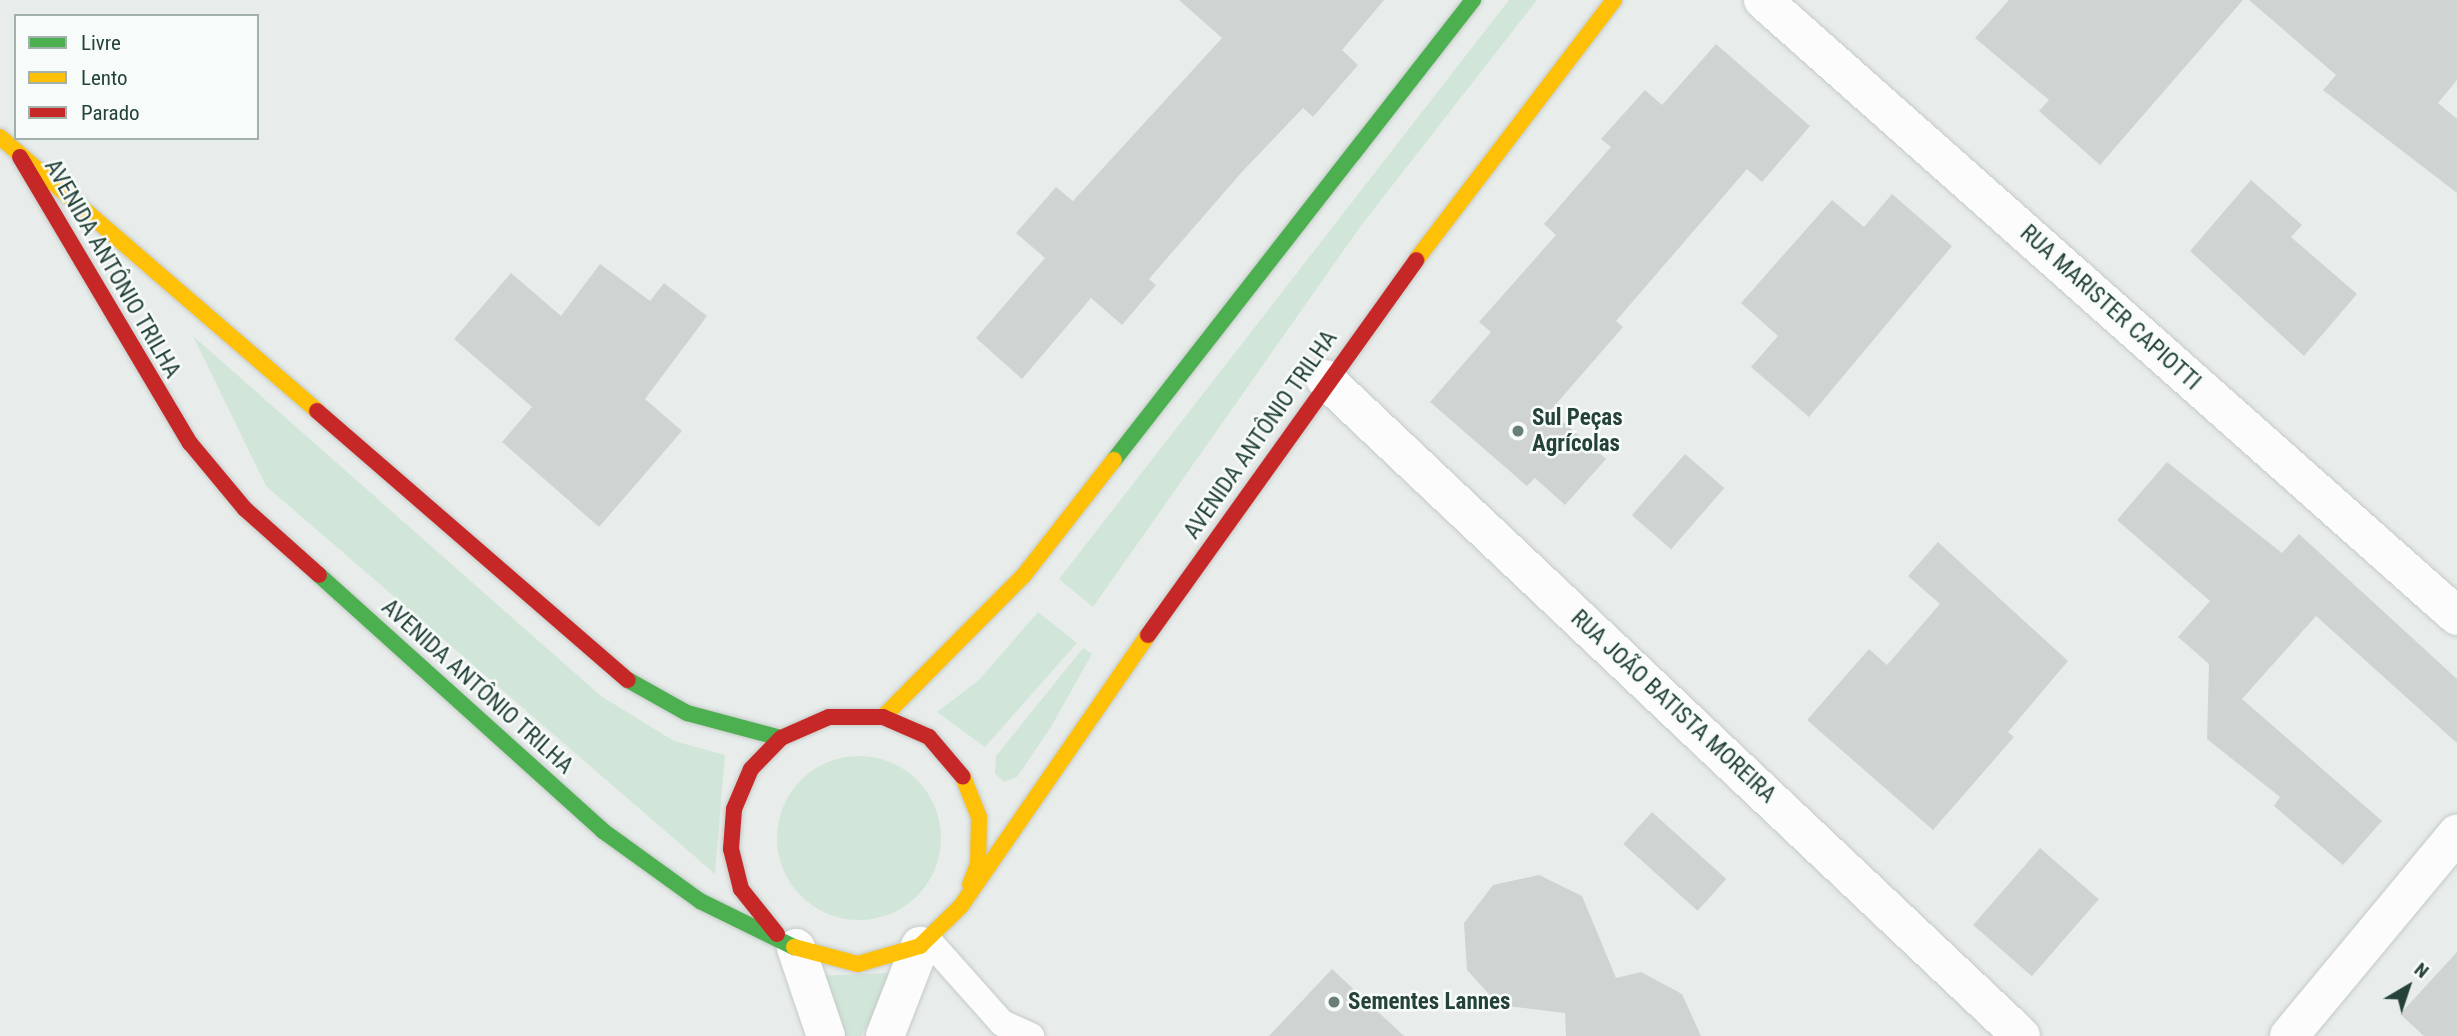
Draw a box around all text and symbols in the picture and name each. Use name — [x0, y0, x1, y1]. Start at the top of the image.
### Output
legend — [14, 14, 259, 140]
text: Livre — [81, 31, 121, 55]
text: Lento — [81, 66, 128, 90]
text: Parado — [81, 101, 140, 125]
street label: AVENIDA ANTÔNIO TRILHA — [38, 155, 186, 383]
street label: RUA MARISTER CAPIOTTI — [2014, 220, 2206, 396]
street label: AVENIDA ANTÔNIO TRILHA — [1178, 325, 1344, 545]
place label: Sul Peças Agrícolas — [1532, 404, 1623, 458]
marker: Sul Peças Agrícolas — [1510, 423, 1526, 439]
street label: AVENIDA ANTÔNIO TRILHA — [375, 594, 579, 780]
street label: RUA JOÃO BATISTA MOREIRA — [1565, 605, 1781, 809]
north arrow — [2373, 952, 2443, 1022]
text: N — [2410, 958, 2433, 983]
place label: Sementes Lannes — [1348, 988, 1511, 1016]
marker: Sementes Lannes — [1326, 994, 1342, 1010]

